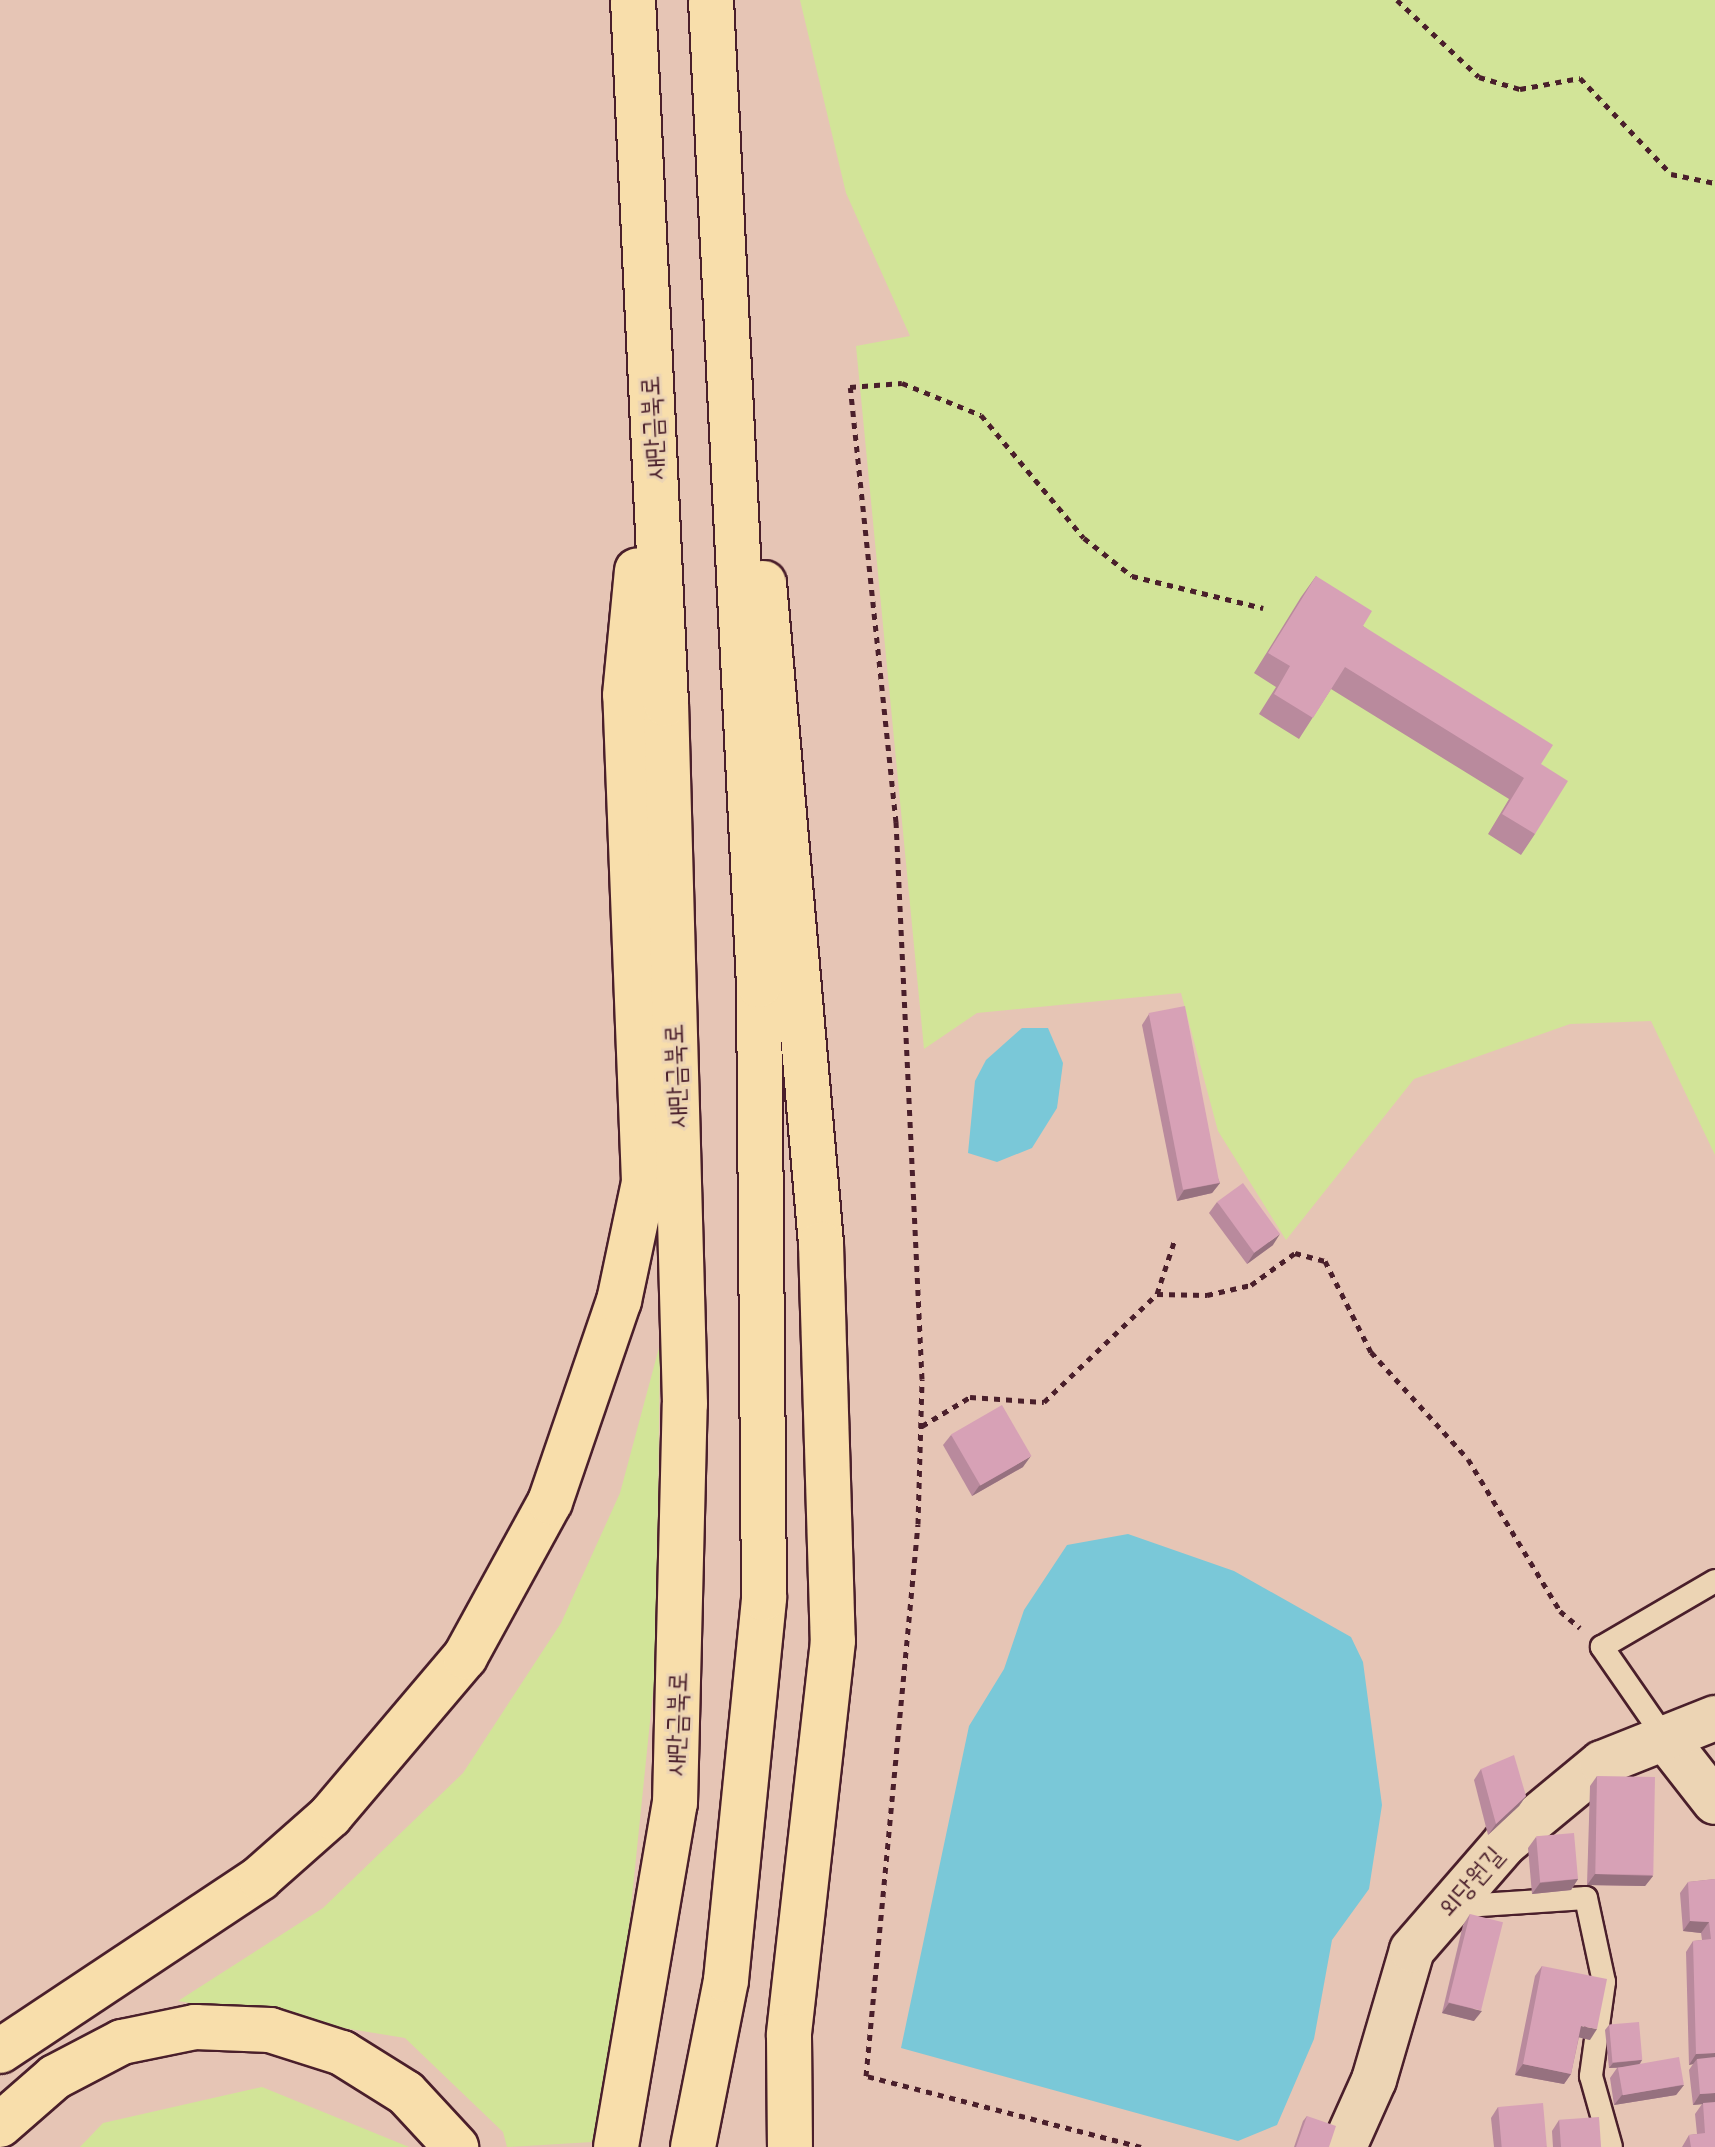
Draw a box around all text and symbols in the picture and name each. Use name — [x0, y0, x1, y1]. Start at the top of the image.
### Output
street label: 새만금북로 — [635, 375, 671, 481]
street label: 새만금북로 — [659, 1023, 693, 1129]
street label: 새만금북로 — [660, 1671, 694, 1777]
street label: 외당원길 — [1432, 1840, 1510, 1924]

